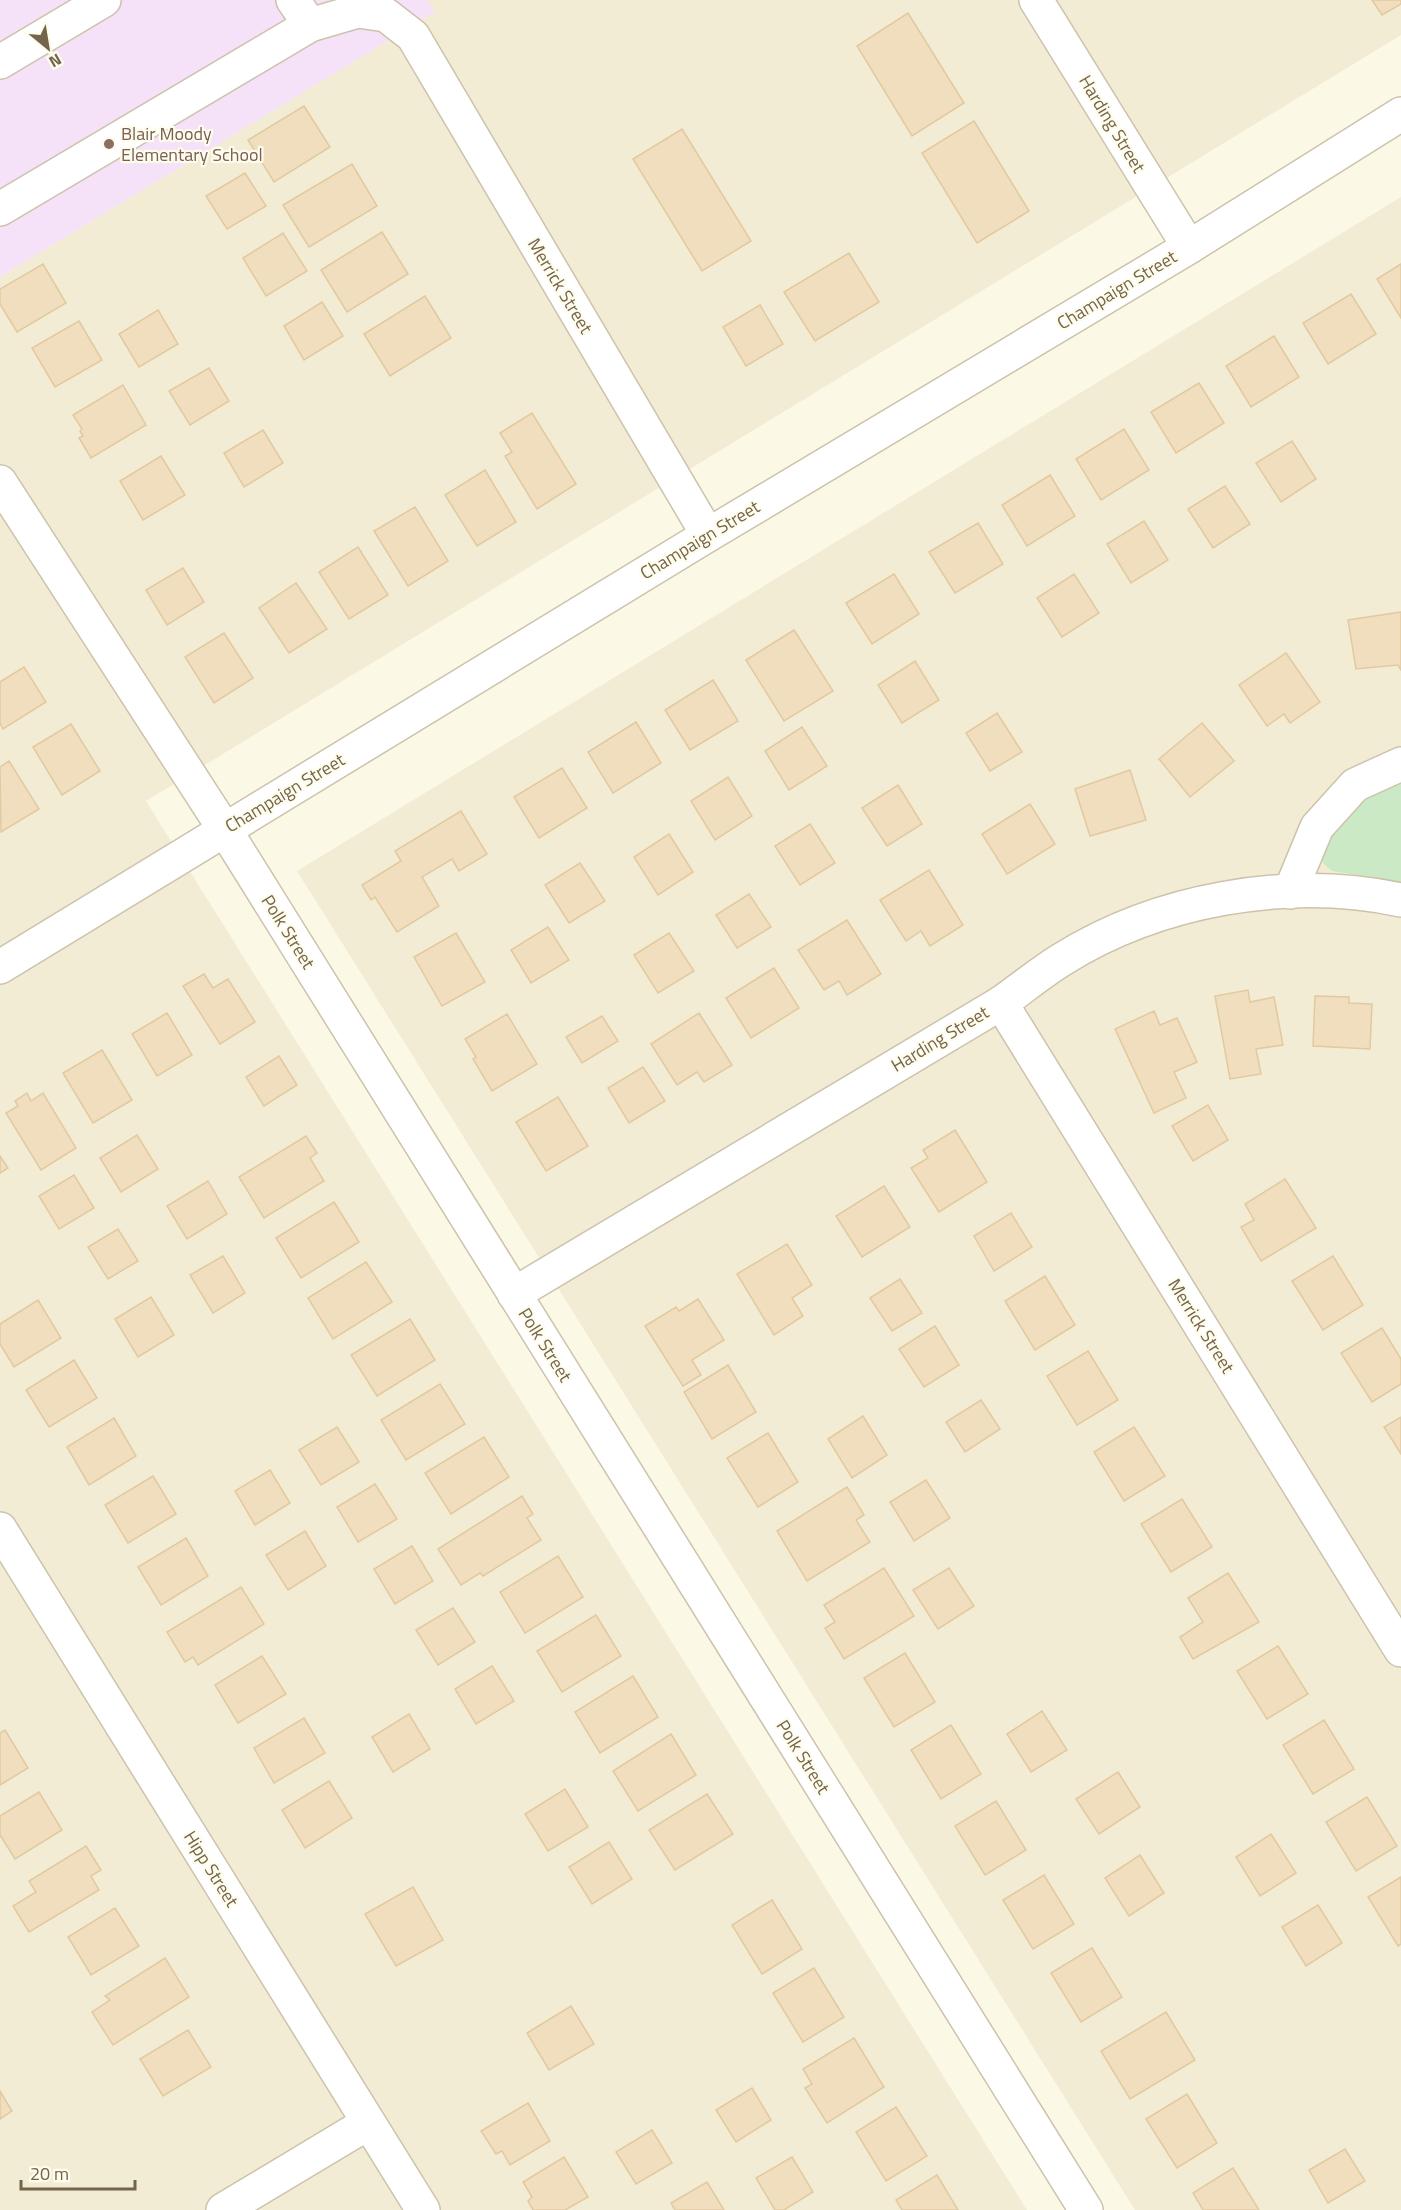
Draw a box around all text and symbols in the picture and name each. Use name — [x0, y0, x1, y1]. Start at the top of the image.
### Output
north arrow — [18, 18, 78, 78]
text: N — [45, 48, 66, 74]
street label: Harding Street — [1073, 70, 1153, 178]
place label: Blair Moody Elementary School — [121, 120, 263, 168]
marker: Blair Moody Elementary School — [102, 137, 116, 151]
street label: Merrick Street — [521, 233, 600, 339]
street label: Champaign Street — [1052, 243, 1182, 336]
street label: Champaign Street — [635, 493, 765, 586]
street label: Champaign Street — [220, 746, 350, 839]
street label: Polk Street — [255, 889, 322, 975]
street label: Harding Street — [886, 998, 994, 1078]
street label: Merrick Street — [1162, 1273, 1242, 1379]
street label: Polk Street — [512, 1302, 579, 1388]
street label: Polk Street — [770, 1714, 837, 1800]
street label: Hipp Street — [177, 1825, 246, 1913]
scale bar — [21, 2153, 135, 2191]
text: 20 m — [30, 2160, 69, 2187]

